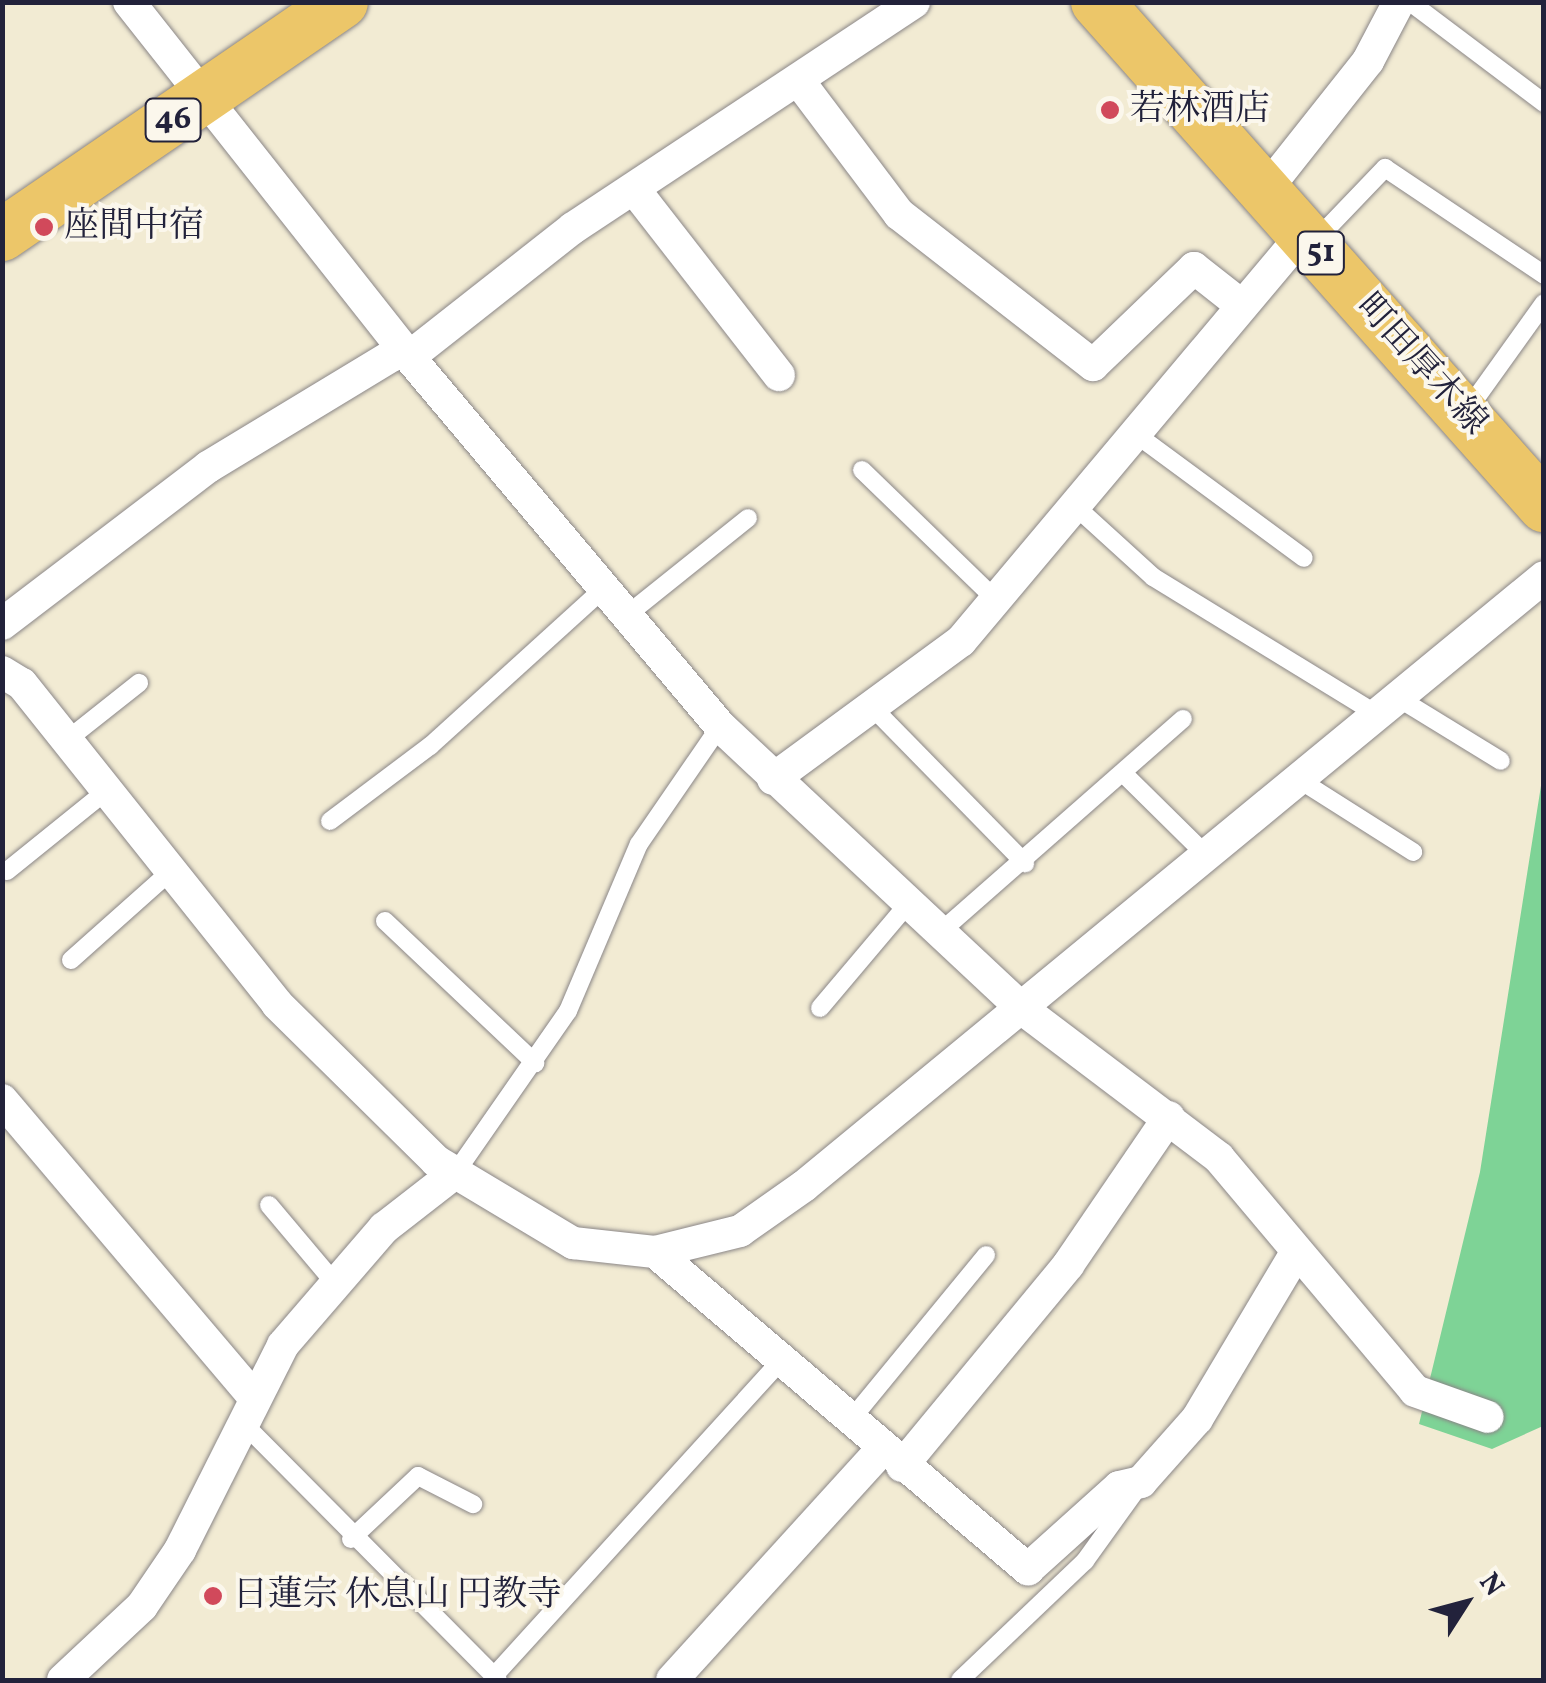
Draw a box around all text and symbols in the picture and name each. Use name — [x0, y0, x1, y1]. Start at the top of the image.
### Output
place label: 若林酒店 — [1130, 89, 1270, 131]
road number: 46 — [143, 93, 203, 147]
marker: 若林酒店 — [1099, 99, 1121, 121]
place label: 座間中宿 — [64, 206, 204, 248]
marker: 座間中宿 — [33, 216, 55, 238]
road number: 51 — [1296, 226, 1346, 280]
street label: 町田厚木線 — [1347, 286, 1495, 444]
north arrow — [1416, 1553, 1516, 1653]
text: N — [1469, 1565, 1512, 1605]
place label: 日蓮宗 休息山 円教寺 — [233, 1575, 562, 1617]
marker: 日蓮宗 休息山 円教寺 — [202, 1585, 224, 1607]

